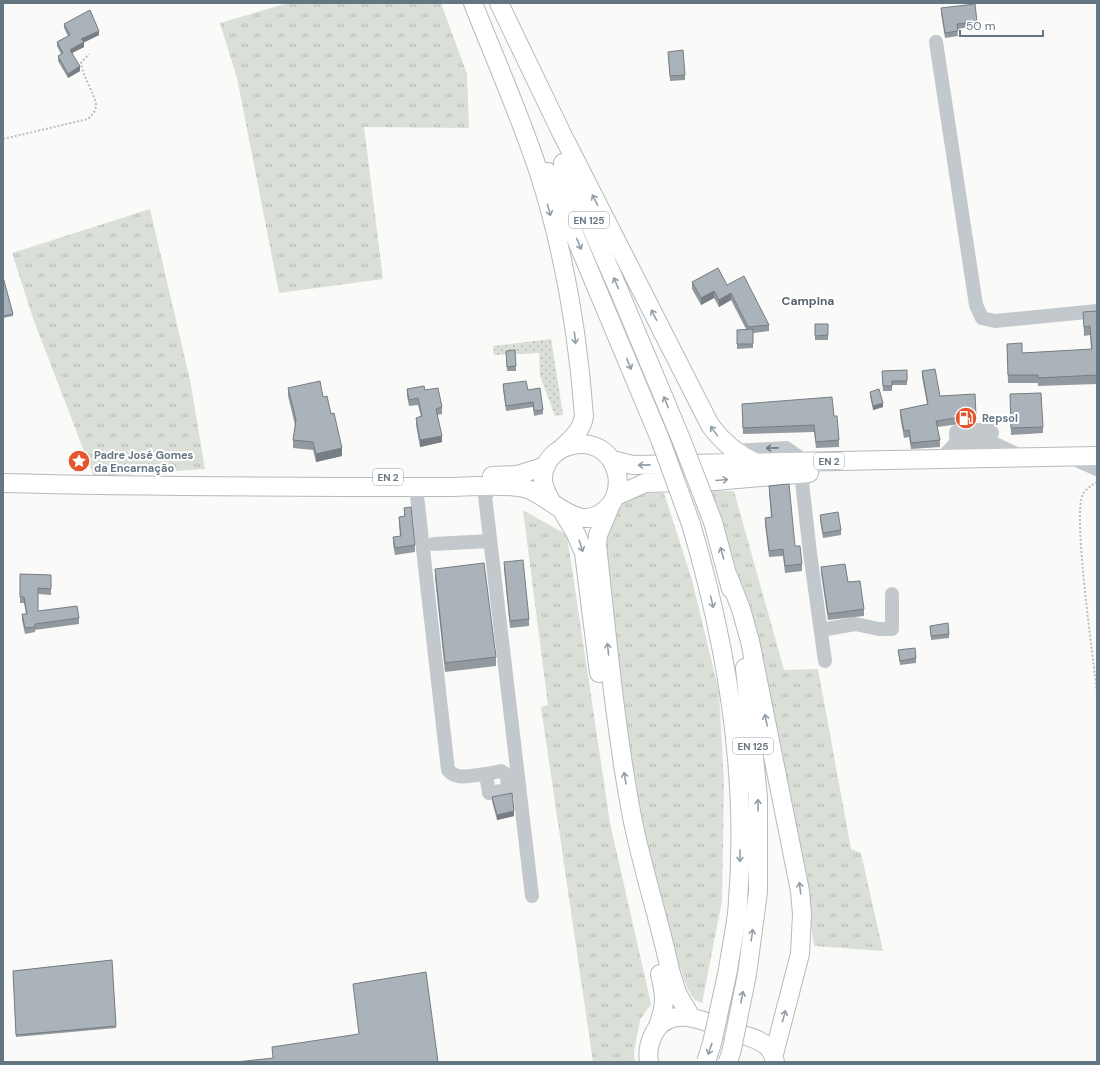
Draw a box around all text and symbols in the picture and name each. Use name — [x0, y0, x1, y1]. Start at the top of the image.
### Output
scale bar — [960, 12, 1043, 38]
text: 50 m — [966, 18, 995, 34]
one-way arrow — [591, 194, 598, 206]
one-way arrow — [546, 204, 553, 217]
road number: EN 125 — [569, 212, 609, 228]
one-way arrow — [576, 238, 583, 250]
one-way arrow — [611, 277, 619, 289]
district label: Campina — [782, 293, 834, 309]
one-way arrow — [650, 310, 657, 322]
one-way arrow — [571, 331, 579, 344]
one-way arrow — [625, 358, 633, 370]
one-way arrow — [662, 397, 669, 409]
fuel station icon: Repsol — [953, 405, 979, 431]
place label: Repsol — [982, 411, 1018, 425]
one-way arrow — [710, 425, 719, 436]
one-way arrow — [766, 444, 779, 452]
place icon: Padre José Gomes da Encarnação — [66, 448, 92, 474]
place label: Padre José Gomes da Encarnação — [94, 448, 194, 475]
road number: EN 2 — [814, 453, 844, 469]
one-way arrow — [638, 461, 651, 469]
road number: EN 2 — [373, 469, 403, 485]
one-way arrow — [715, 476, 728, 484]
one-way arrow — [578, 539, 585, 552]
one-way arrow — [717, 546, 725, 559]
one-way arrow — [709, 595, 717, 608]
one-way arrow — [605, 643, 612, 656]
one-way arrow — [762, 714, 770, 727]
road number: EN 125 — [733, 738, 773, 754]
one-way arrow — [621, 771, 629, 784]
one-way arrow — [754, 799, 762, 812]
one-way arrow — [736, 849, 743, 862]
one-way arrow — [796, 882, 804, 895]
one-way arrow — [748, 929, 756, 942]
one-way arrow — [739, 991, 747, 1004]
one-way arrow — [780, 1010, 788, 1023]
one-way arrow — [706, 1042, 713, 1055]

